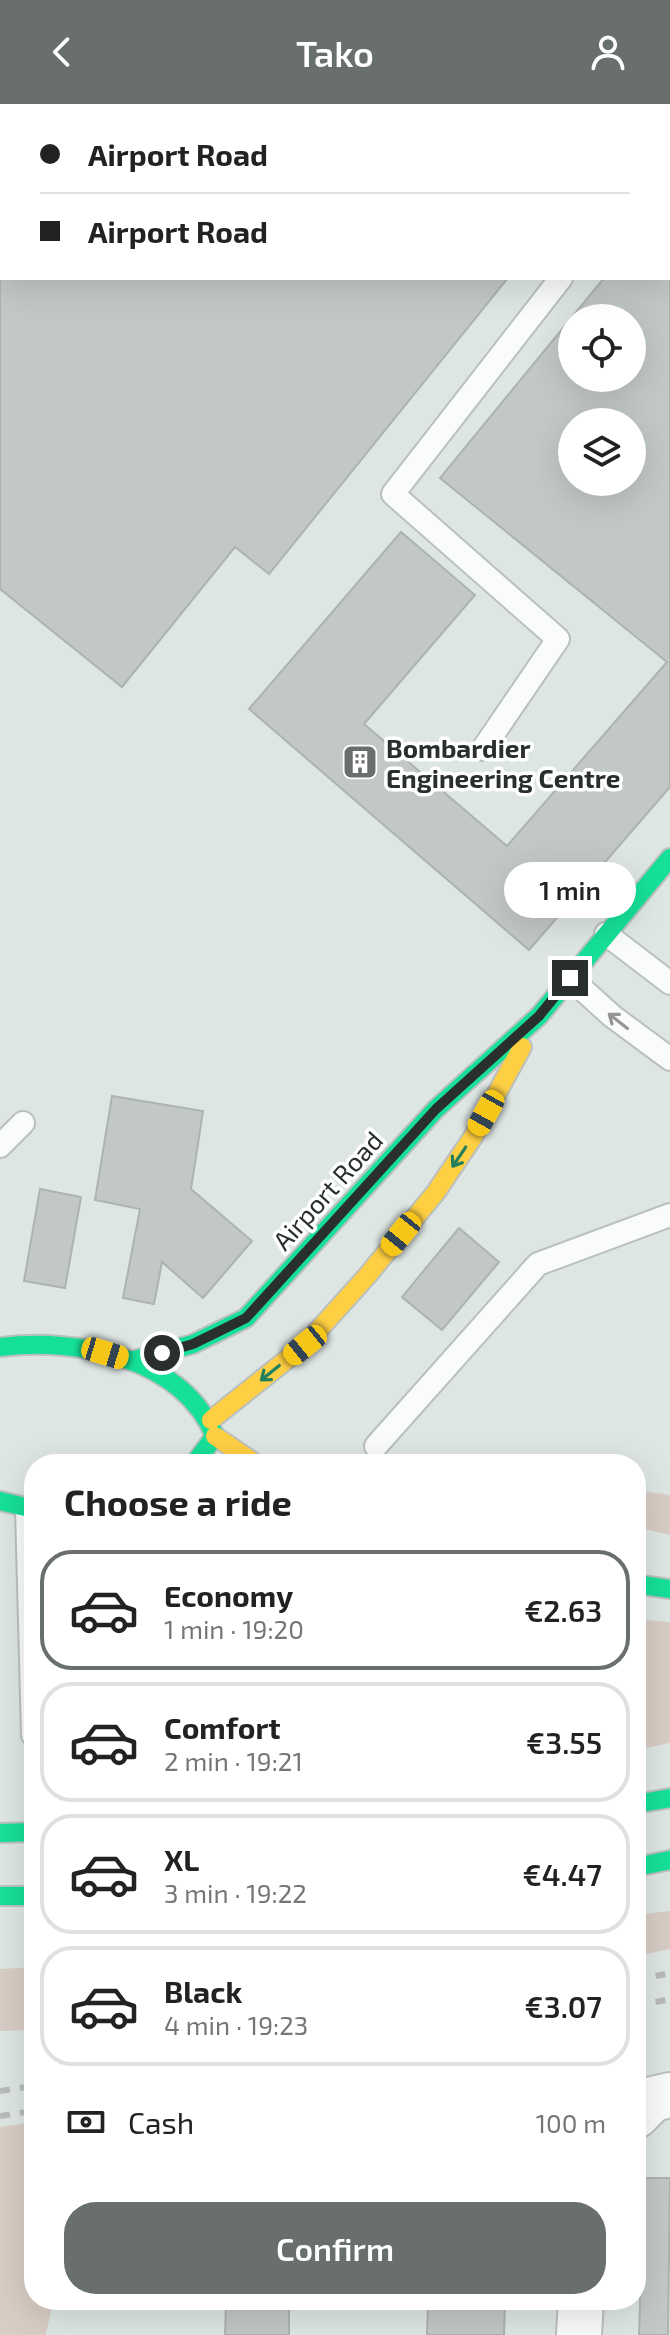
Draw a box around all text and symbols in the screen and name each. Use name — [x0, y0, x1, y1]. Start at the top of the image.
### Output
icon: back — [40, 30, 84, 74]
icon: person — [586, 30, 630, 74]
text: Tako — [296, 31, 374, 74]
text: Airport Road — [88, 136, 268, 172]
text: Airport Road — [88, 213, 268, 249]
map controls — [558, 304, 646, 496]
button: locate — [558, 304, 646, 392]
button: layers — [558, 408, 646, 496]
place label: Bombardier Engineering Centre — [386, 732, 620, 793]
building icon: Bombardier Engineering Centre — [341, 743, 379, 781]
callout: 1 min — [504, 862, 636, 918]
text: 1 min — [539, 874, 601, 905]
route end — [552, 960, 588, 996]
one-way arrow — [608, 1012, 629, 1029]
car — [464, 1086, 508, 1140]
street label: Airport Road — [266, 1124, 388, 1256]
one-way arrow — [451, 1146, 467, 1168]
car — [377, 1208, 425, 1260]
car — [279, 1321, 331, 1369]
car — [79, 1335, 131, 1371]
route start — [144, 1335, 180, 1371]
one-way arrow — [260, 1364, 281, 1382]
text: Choose a ride — [64, 1480, 292, 1523]
icon: car — [68, 1574, 140, 1646]
text: Economy — [164, 1577, 293, 1613]
text: €2.63 — [524, 1592, 602, 1628]
text: 1 min · 19:20 — [164, 1613, 304, 1644]
icon: car — [68, 1706, 140, 1778]
text: Comfort — [164, 1709, 281, 1745]
text: €3.55 — [526, 1724, 602, 1760]
text: 2 min · 19:21 — [164, 1745, 303, 1776]
icon: car — [68, 1838, 140, 1910]
text: XL — [164, 1841, 199, 1877]
text: €4.47 — [523, 1856, 602, 1892]
text: 3 min · 19:22 — [164, 1877, 307, 1908]
icon: car — [68, 1970, 140, 2042]
text: Black — [164, 1973, 242, 2009]
text: €3.07 — [525, 1988, 602, 2024]
text: 4 min · 19:23 — [164, 2009, 308, 2040]
icon: cash — [64, 2100, 108, 2144]
text: Cash — [128, 2104, 194, 2140]
text: 100 m — [536, 2107, 606, 2138]
button: Confirm — [64, 2202, 606, 2294]

